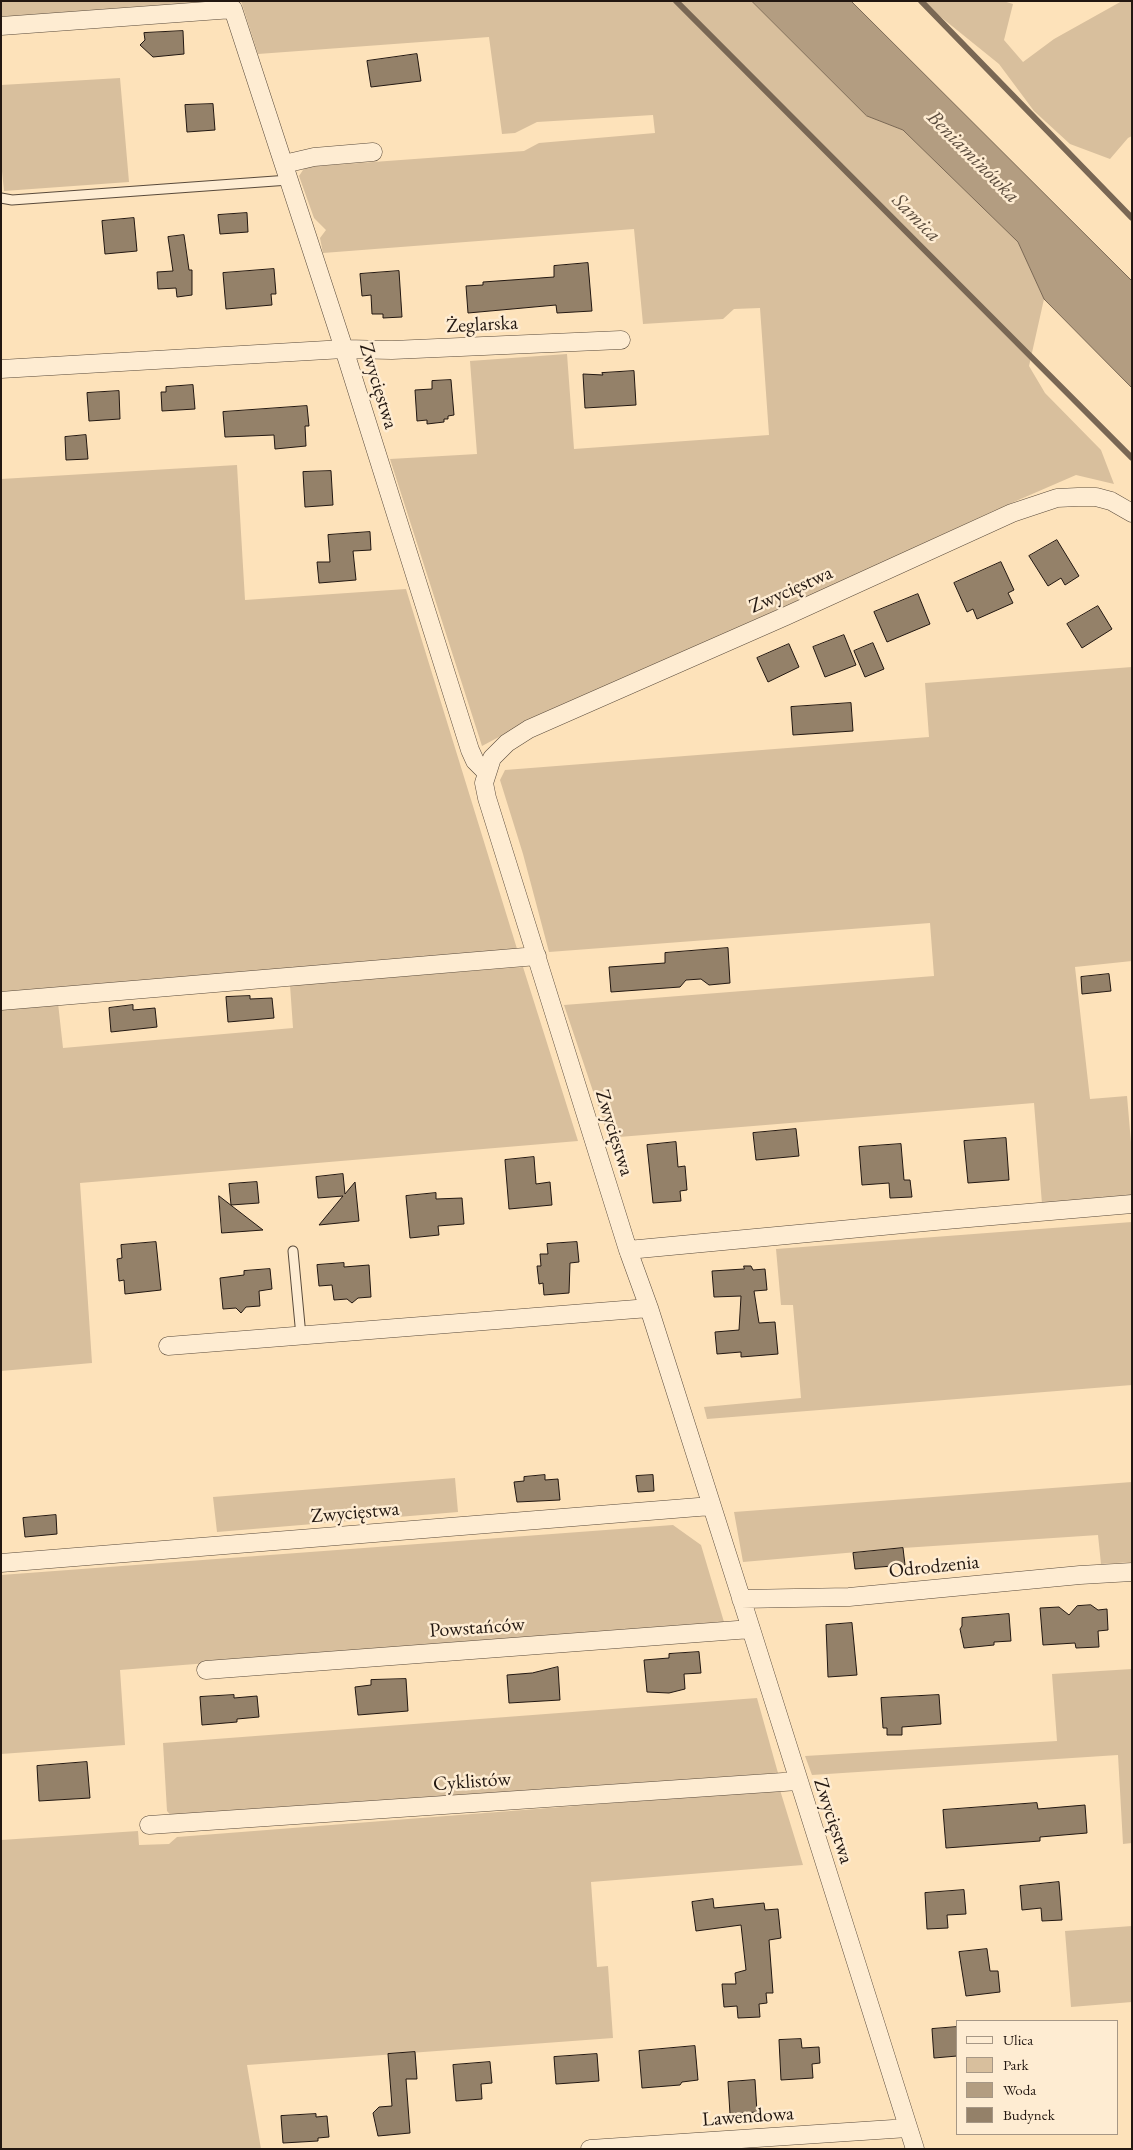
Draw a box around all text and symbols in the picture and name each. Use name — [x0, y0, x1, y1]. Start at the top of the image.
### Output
water label: Beniaminówka — [921, 105, 1025, 209]
water label: Samica — [886, 188, 946, 248]
street label: Żeglarska — [446, 311, 518, 339]
street label: Zwycięstwa — [354, 340, 402, 432]
street label: Zwycięstwa — [746, 561, 836, 619]
street label: Zwycięstwa — [590, 1087, 638, 1179]
street label: Zwycięstwa — [310, 1497, 400, 1529]
street label: Odrodzenia — [888, 1550, 980, 1584]
street label: Powstańców — [428, 1613, 526, 1643]
street label: Cyklistów — [432, 1767, 512, 1797]
street label: Zwycięstwa — [808, 1775, 858, 1867]
legend — [956, 2020, 1118, 2135]
text: Ulica — [1003, 2030, 1033, 2049]
text: Park — [1003, 2055, 1029, 2074]
text: Woda — [1003, 2080, 1036, 2099]
street label: Lawendowa — [701, 2102, 795, 2132]
text: Budynek — [1003, 2105, 1055, 2124]

